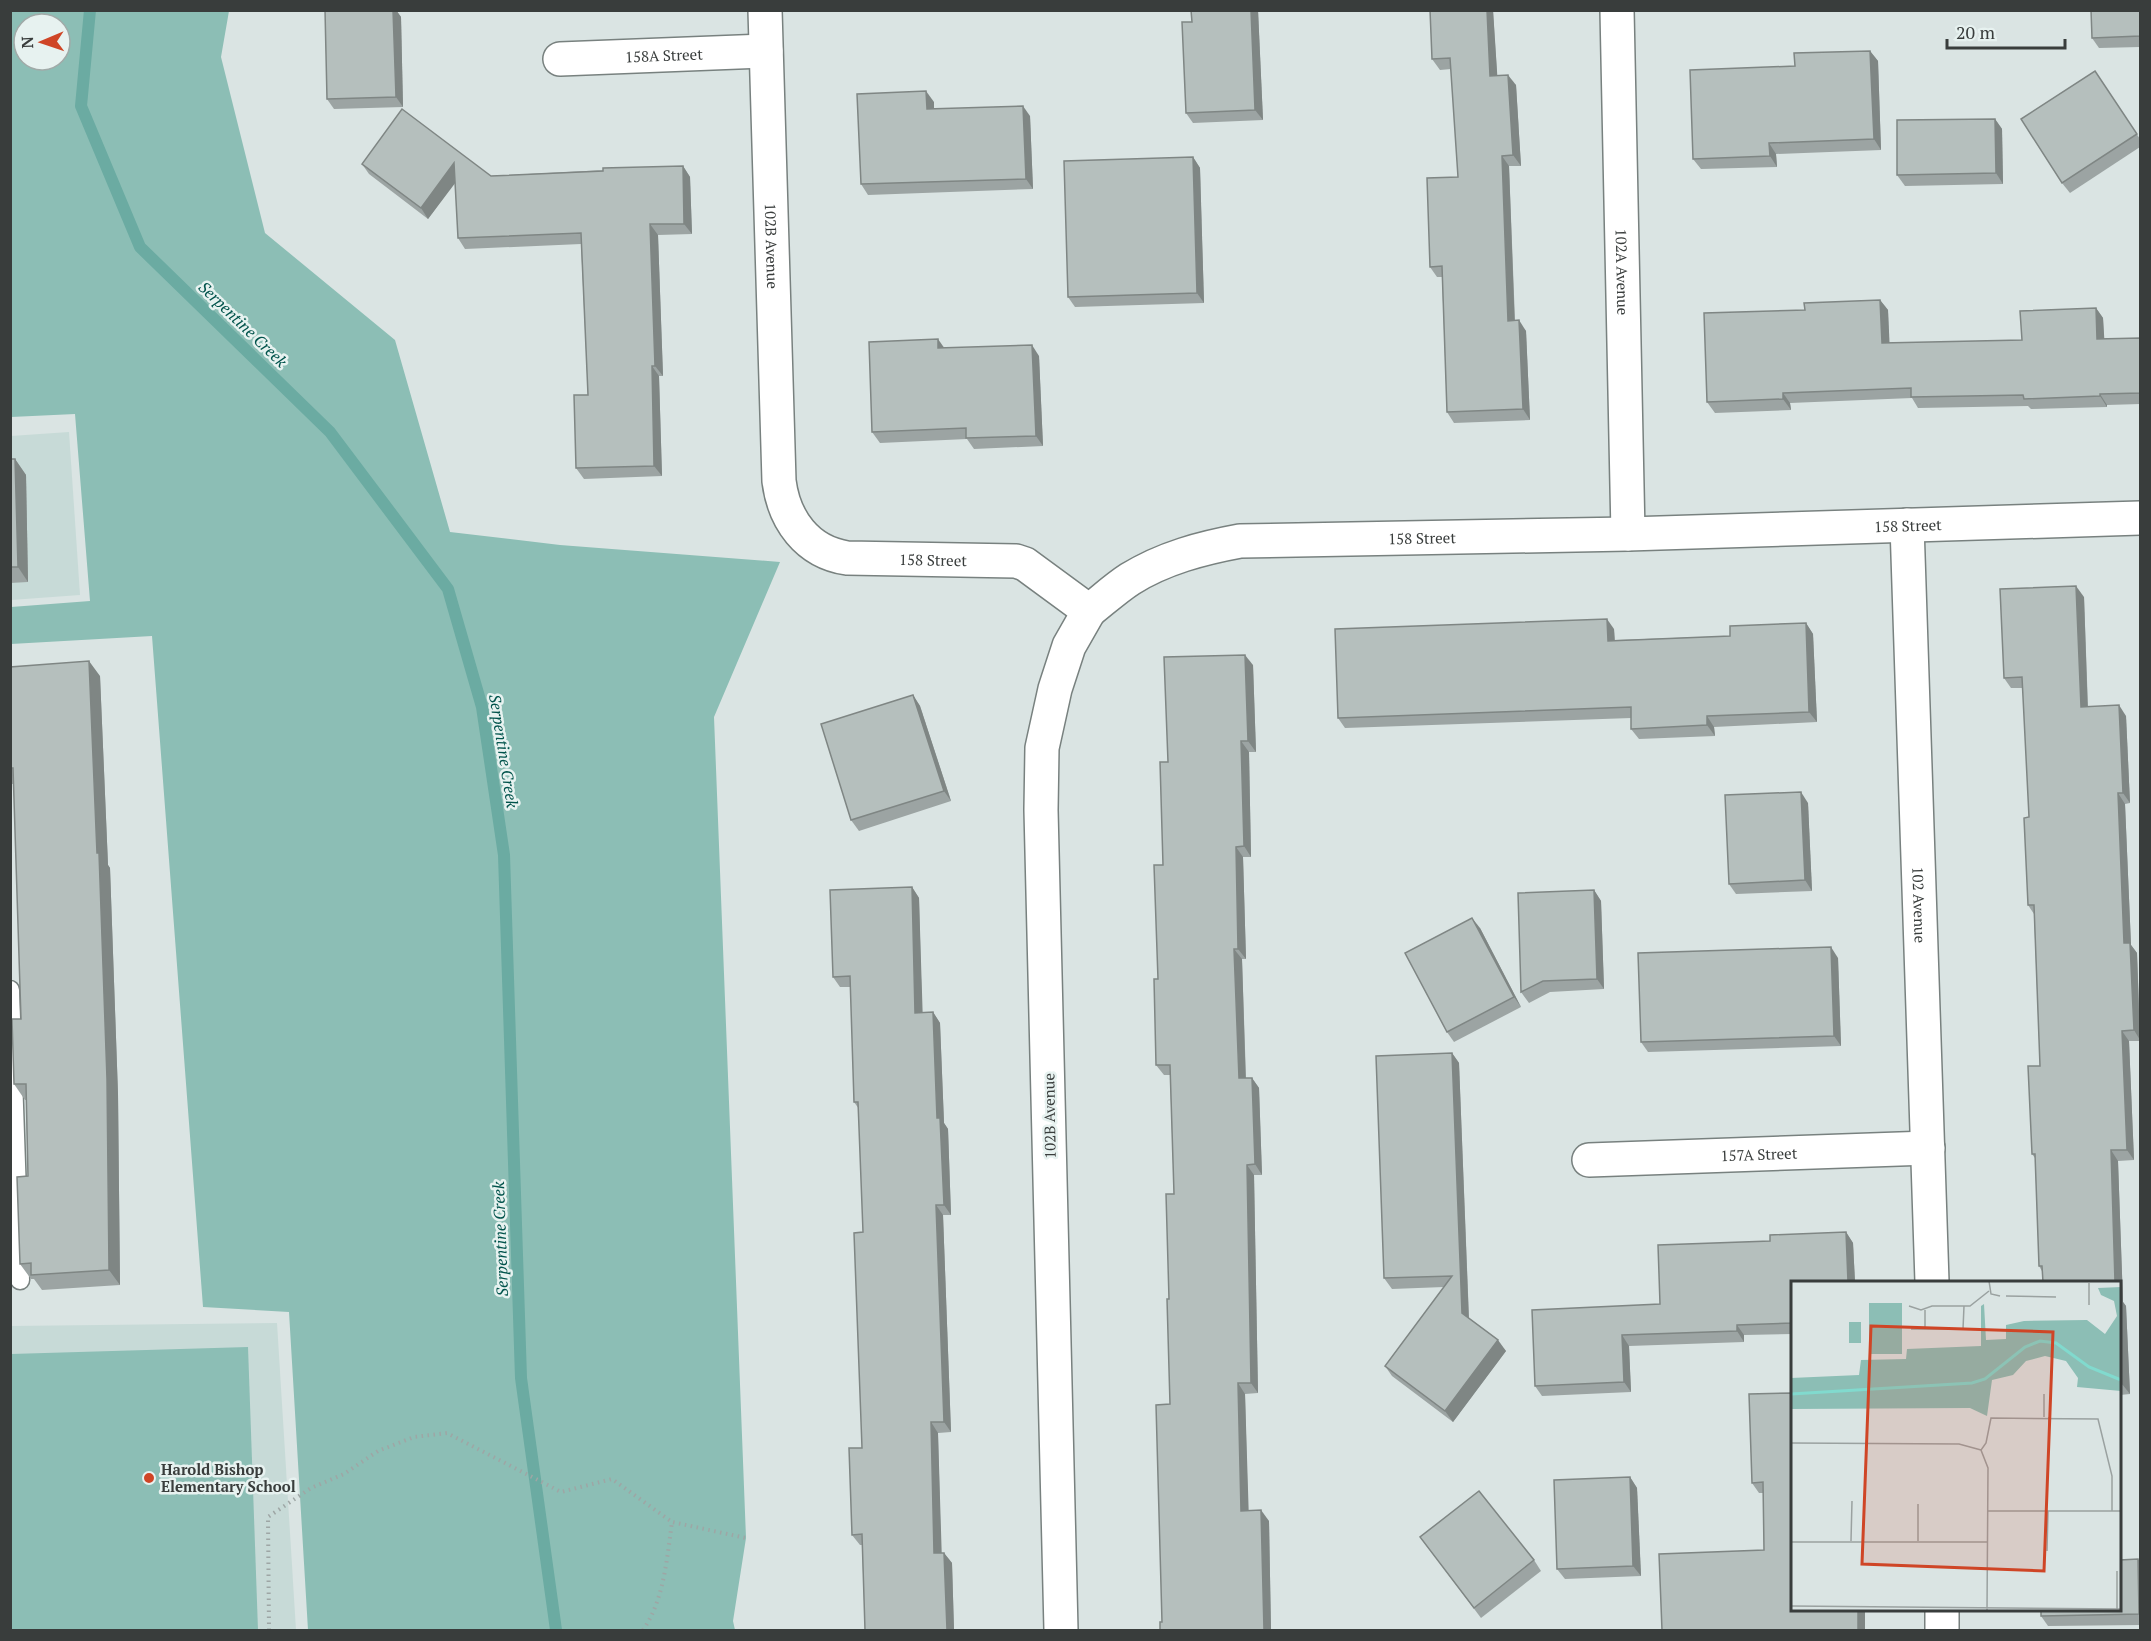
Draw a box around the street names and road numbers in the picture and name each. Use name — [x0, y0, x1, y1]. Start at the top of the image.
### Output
street label: 158A Street — [625, 43, 704, 66]
street label: 102B Avenue — [761, 203, 783, 289]
street label: 102A Avenue — [1612, 228, 1633, 315]
street label: 158 Street — [1874, 514, 1942, 536]
street label: 158 Street — [1388, 527, 1456, 548]
street label: 158 Street — [899, 549, 967, 570]
street label: 102 Avenue — [1908, 866, 1931, 943]
street label: 102B Avenue — [1038, 1073, 1060, 1159]
street label: 157A Street — [1720, 1143, 1798, 1165]

